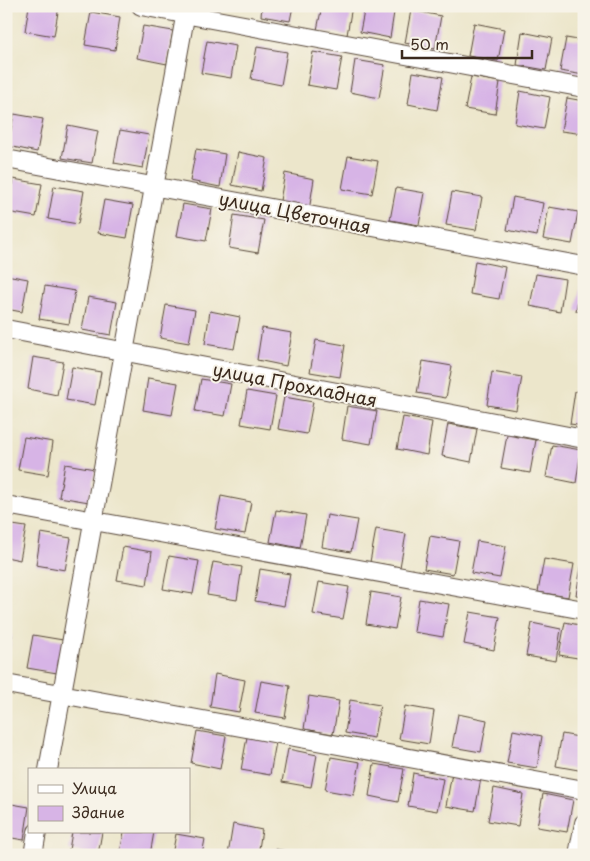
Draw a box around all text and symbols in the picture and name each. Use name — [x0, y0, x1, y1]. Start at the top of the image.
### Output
scale bar — [402, 28, 532, 60]
text: 50 m — [410, 32, 449, 55]
street label: улица Цветочная — [217, 184, 373, 240]
street label: улица Прохладная — [210, 355, 380, 413]
legend — [28, 768, 190, 834]
text: Улица — [72, 776, 117, 799]
text: Здание — [72, 800, 125, 823]

